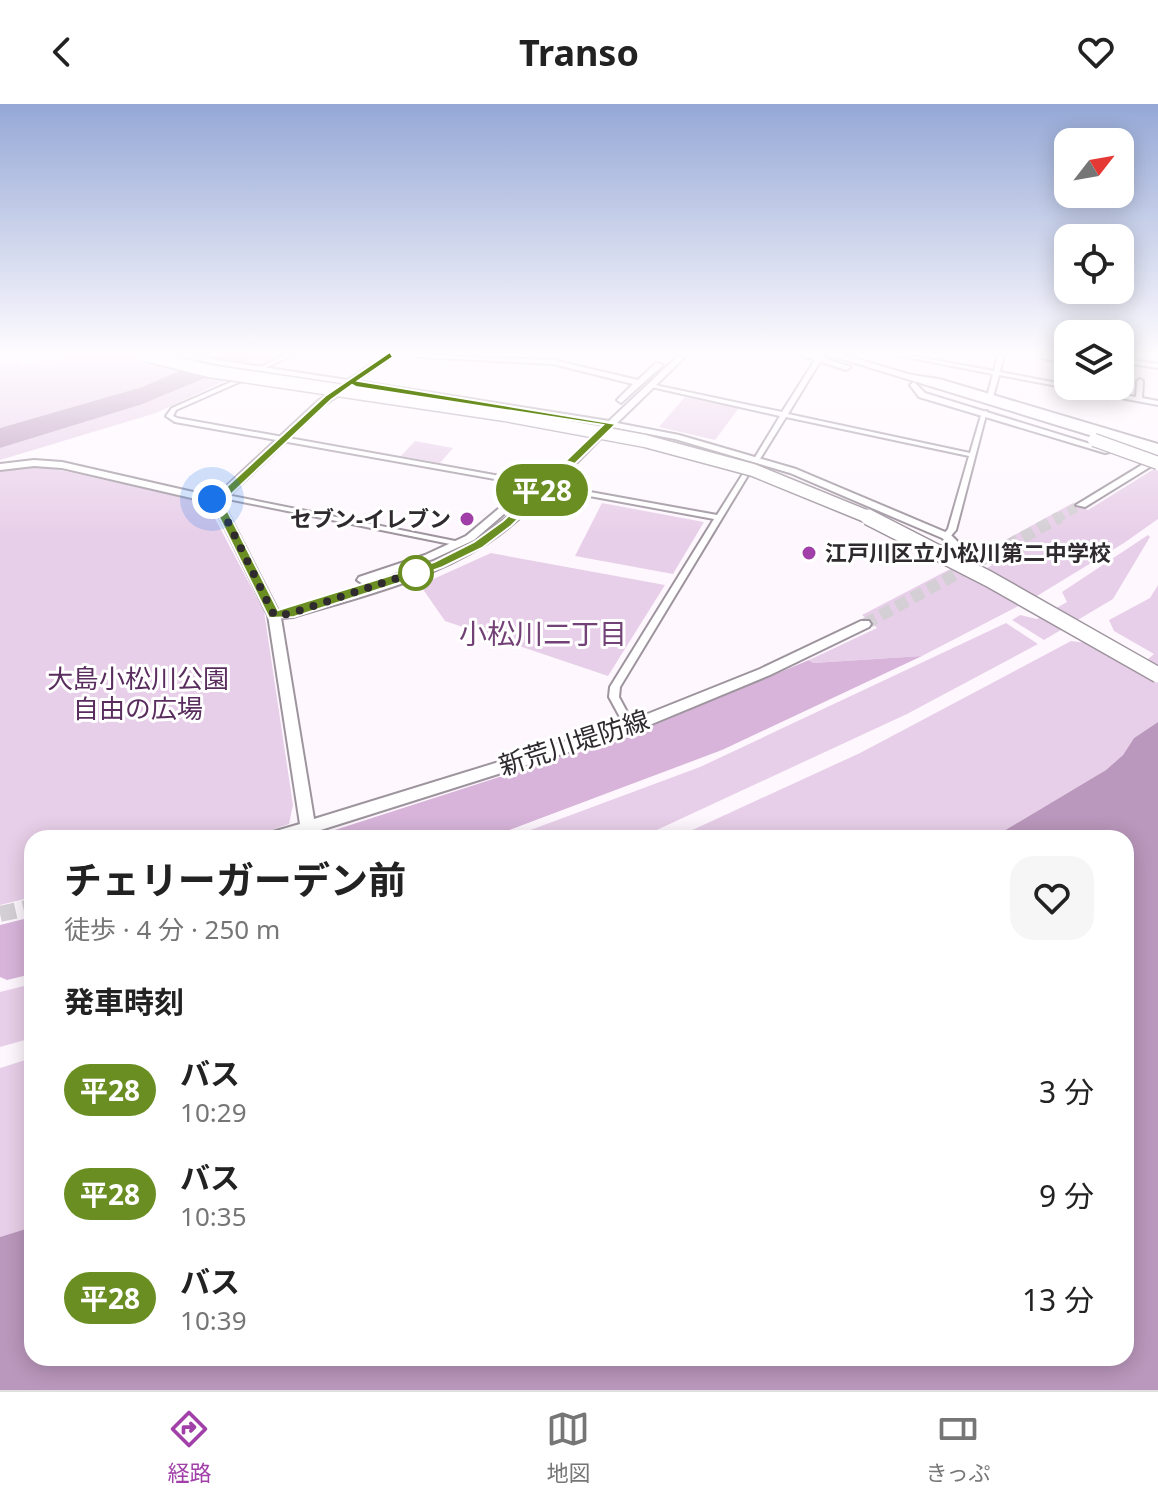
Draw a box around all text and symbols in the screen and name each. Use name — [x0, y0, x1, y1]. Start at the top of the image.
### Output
text: Transo — [519, 28, 639, 77]
icon: back — [40, 30, 84, 74]
icon: heart — [1074, 30, 1118, 74]
north arrow — [1054, 128, 1134, 208]
map controls — [1054, 128, 1134, 400]
button: locate — [1054, 224, 1134, 304]
button: layers — [1054, 320, 1134, 400]
line badge: 平28 — [496, 464, 588, 516]
text: 平28 — [512, 471, 572, 509]
your location — [192, 479, 232, 519]
place label: セブン-イレブン — [290, 503, 451, 533]
marker: セブン-イレブン — [458, 510, 476, 528]
place label: 江戸川区立小松川第二中学校 — [825, 537, 1111, 567]
marker: 江戸川区立小松川第二中学校 — [800, 544, 818, 562]
unlabelled marker — [399, 556, 433, 590]
district label: 小松川二丁目 — [459, 614, 627, 652]
park label: 大島小松川公園 自由の広場 — [47, 660, 229, 726]
street label: 新荒川堤防線 — [494, 701, 653, 783]
text: チェリーガーデン前 — [64, 853, 406, 905]
button: heart — [1010, 856, 1094, 940]
text: 徒歩 · 4 分 · 250 m — [64, 911, 280, 947]
text: 発車時刻 — [64, 981, 184, 1022]
text: バス — [180, 1053, 240, 1094]
text: 平28 — [80, 1071, 140, 1109]
text: 3 分 — [1039, 1071, 1094, 1112]
text: 10:29 — [180, 1094, 247, 1130]
text: バス — [180, 1157, 240, 1198]
text: 平28 — [80, 1175, 140, 1213]
text: 9 分 — [1039, 1175, 1094, 1216]
text: 10:35 — [180, 1198, 247, 1234]
text: バス — [180, 1261, 240, 1302]
text: 平28 — [80, 1279, 140, 1317]
text: 13 分 — [1022, 1279, 1094, 1320]
text: 10:39 — [180, 1302, 247, 1338]
tab: 経路 — [167, 1407, 211, 1487]
tab: 地図 — [546, 1407, 590, 1487]
tab: きっぷ — [925, 1407, 991, 1487]

